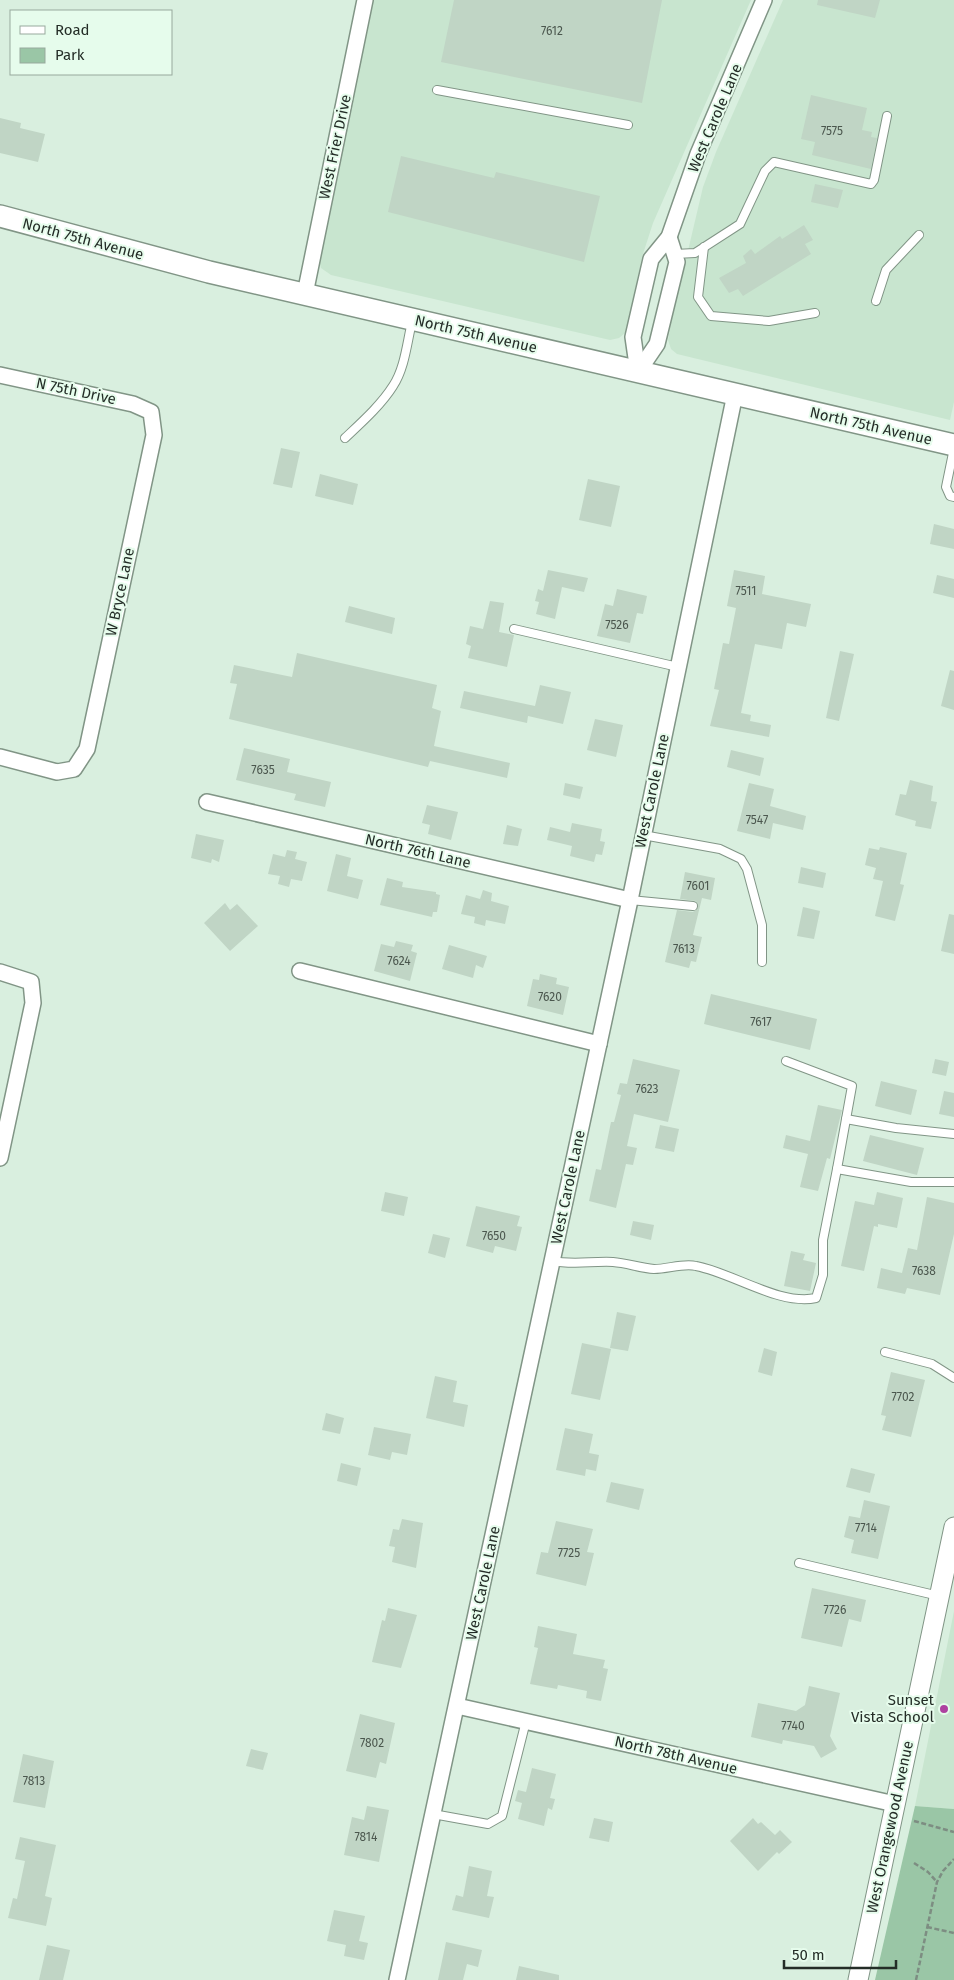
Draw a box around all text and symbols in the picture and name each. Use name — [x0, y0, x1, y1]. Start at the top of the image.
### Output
legend — [10, 10, 172, 75]
text: Road — [55, 21, 90, 39]
house number: 7612 — [541, 24, 563, 38]
text: Park — [55, 46, 85, 64]
street label: West Carole Lane — [684, 61, 746, 175]
street label: West Frier Drive — [315, 93, 355, 201]
house number: 7575 — [821, 124, 843, 138]
street label: North 75th Avenue — [20, 214, 146, 264]
street label: North 75th Avenue — [413, 311, 539, 357]
street label: N 75th Drive — [34, 374, 118, 408]
street label: North 75th Avenue — [808, 403, 934, 449]
street label: W Bryce Lane — [102, 546, 138, 638]
house number: 7511 — [736, 584, 756, 598]
house number: 7526 — [605, 618, 629, 632]
street label: West Carole Lane — [631, 732, 673, 850]
house number: 7635 — [251, 763, 275, 777]
house number: 7547 — [746, 813, 768, 827]
street label: North 76th Lane — [363, 830, 473, 872]
house number: 7601 — [686, 879, 710, 893]
house number: 7613 — [673, 942, 695, 956]
house number: 7624 — [387, 954, 411, 968]
house number: 7620 — [538, 990, 562, 1004]
house number: 7617 — [750, 1015, 772, 1029]
house number: 7623 — [635, 1082, 659, 1096]
street label: West Carole Lane — [547, 1128, 589, 1246]
house number: 7650 — [482, 1229, 506, 1243]
house number: 7638 — [912, 1264, 936, 1278]
house number: 7702 — [891, 1390, 915, 1404]
house number: 7714 — [855, 1521, 878, 1535]
street label: West Carole Lane — [462, 1524, 504, 1642]
house number: 7725 — [558, 1546, 580, 1560]
house number: 7726 — [824, 1603, 846, 1617]
place label: Sunset Vista School — [851, 1691, 935, 1726]
marker: Sunset Vista School — [938, 1703, 950, 1715]
house number: 7740 — [781, 1719, 805, 1733]
street label: North 78th Avenue — [613, 1732, 739, 1778]
house number: 7802 — [360, 1736, 384, 1750]
street label: West Orangewood Avenue — [863, 1739, 917, 1915]
house number: 7813 — [23, 1774, 45, 1788]
house number: 7814 — [355, 1830, 378, 1844]
scale bar — [784, 1938, 896, 1970]
text: 50 m — [792, 1946, 825, 1964]

